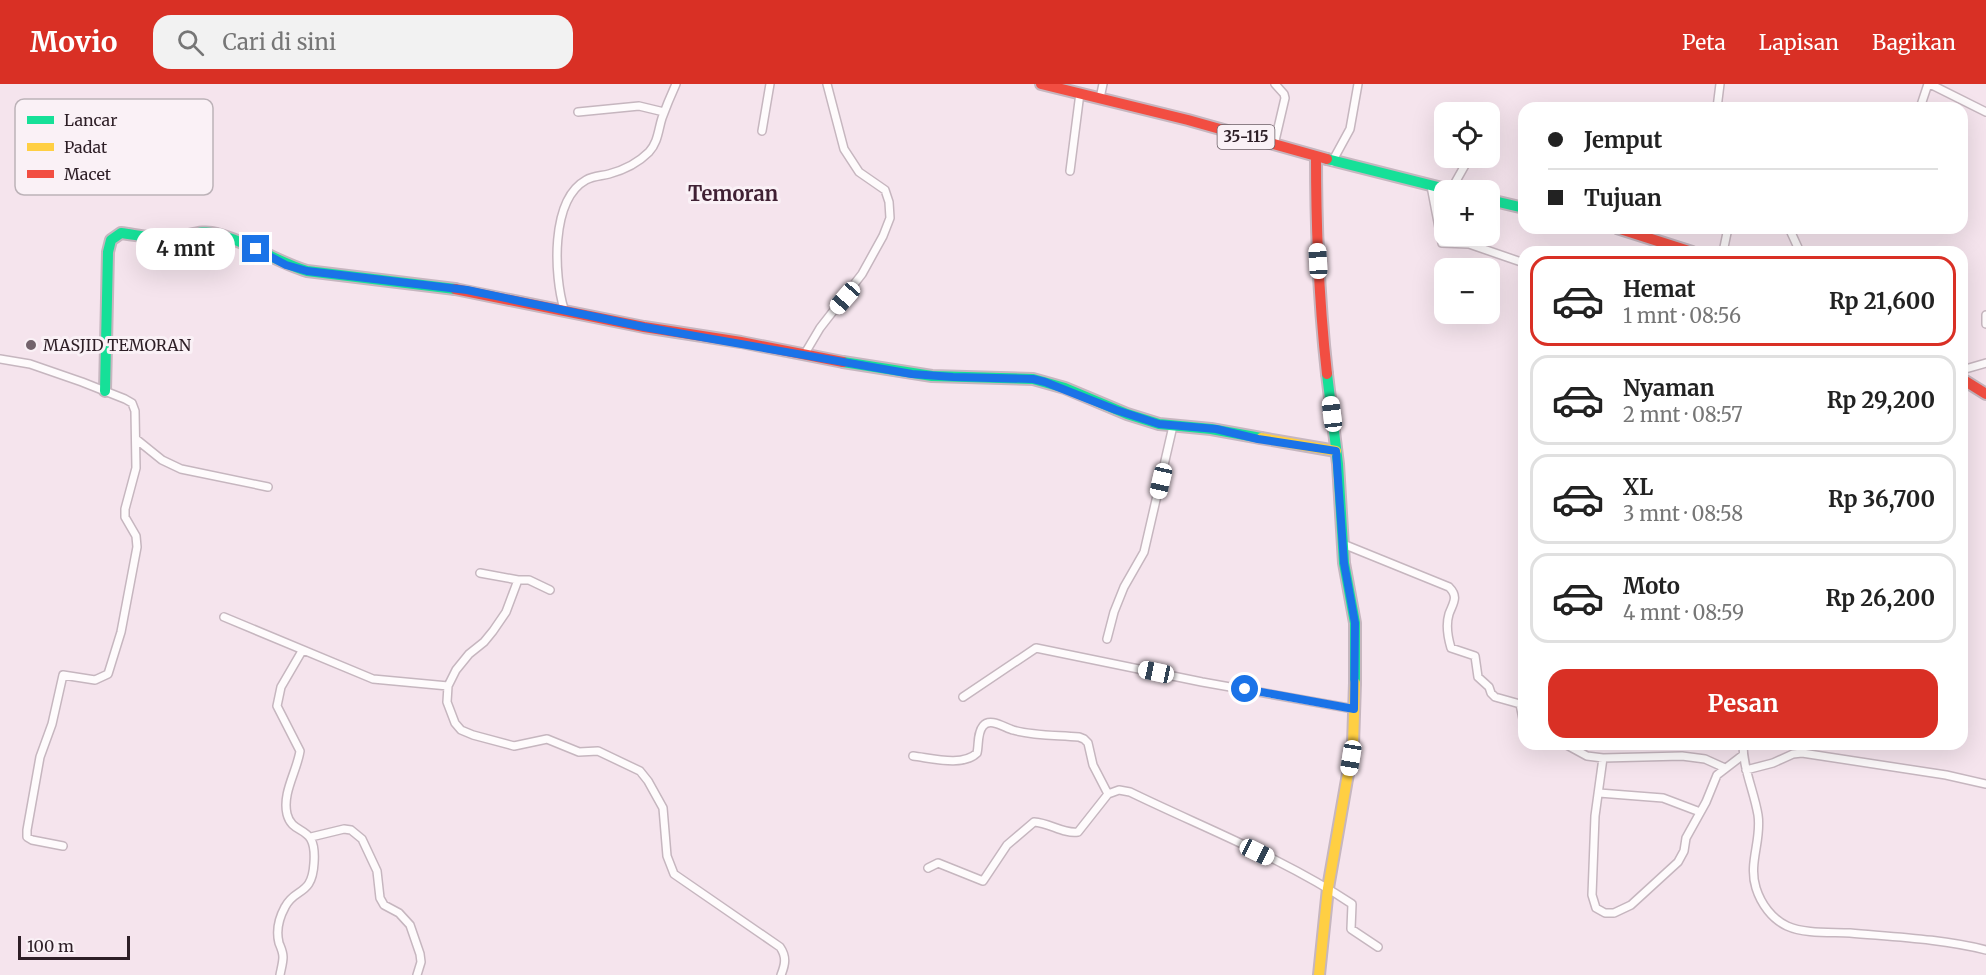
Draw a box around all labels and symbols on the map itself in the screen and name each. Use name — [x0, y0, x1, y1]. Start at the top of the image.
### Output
legend — [15, 99, 213, 195]
text: Lancar — [64, 110, 117, 130]
road number: 35-115 — [1218, 125, 1274, 149]
text: Padat — [64, 137, 108, 157]
text: Macet — [64, 164, 112, 184]
district label: Temoran — [688, 181, 779, 206]
callout: 4 mnt — [136, 228, 235, 270]
route end — [242, 235, 269, 262]
car — [1308, 243, 1328, 279]
car — [826, 279, 864, 317]
place label: MASJID TEMORAN — [43, 335, 192, 355]
marker: MASJID TEMORAN — [24, 338, 38, 352]
car — [1321, 395, 1343, 433]
car — [1148, 461, 1174, 501]
car — [1137, 659, 1175, 685]
route start — [1231, 675, 1258, 702]
car — [1339, 739, 1363, 777]
car — [1237, 836, 1277, 868]
scale bar — [18, 933, 130, 960]

